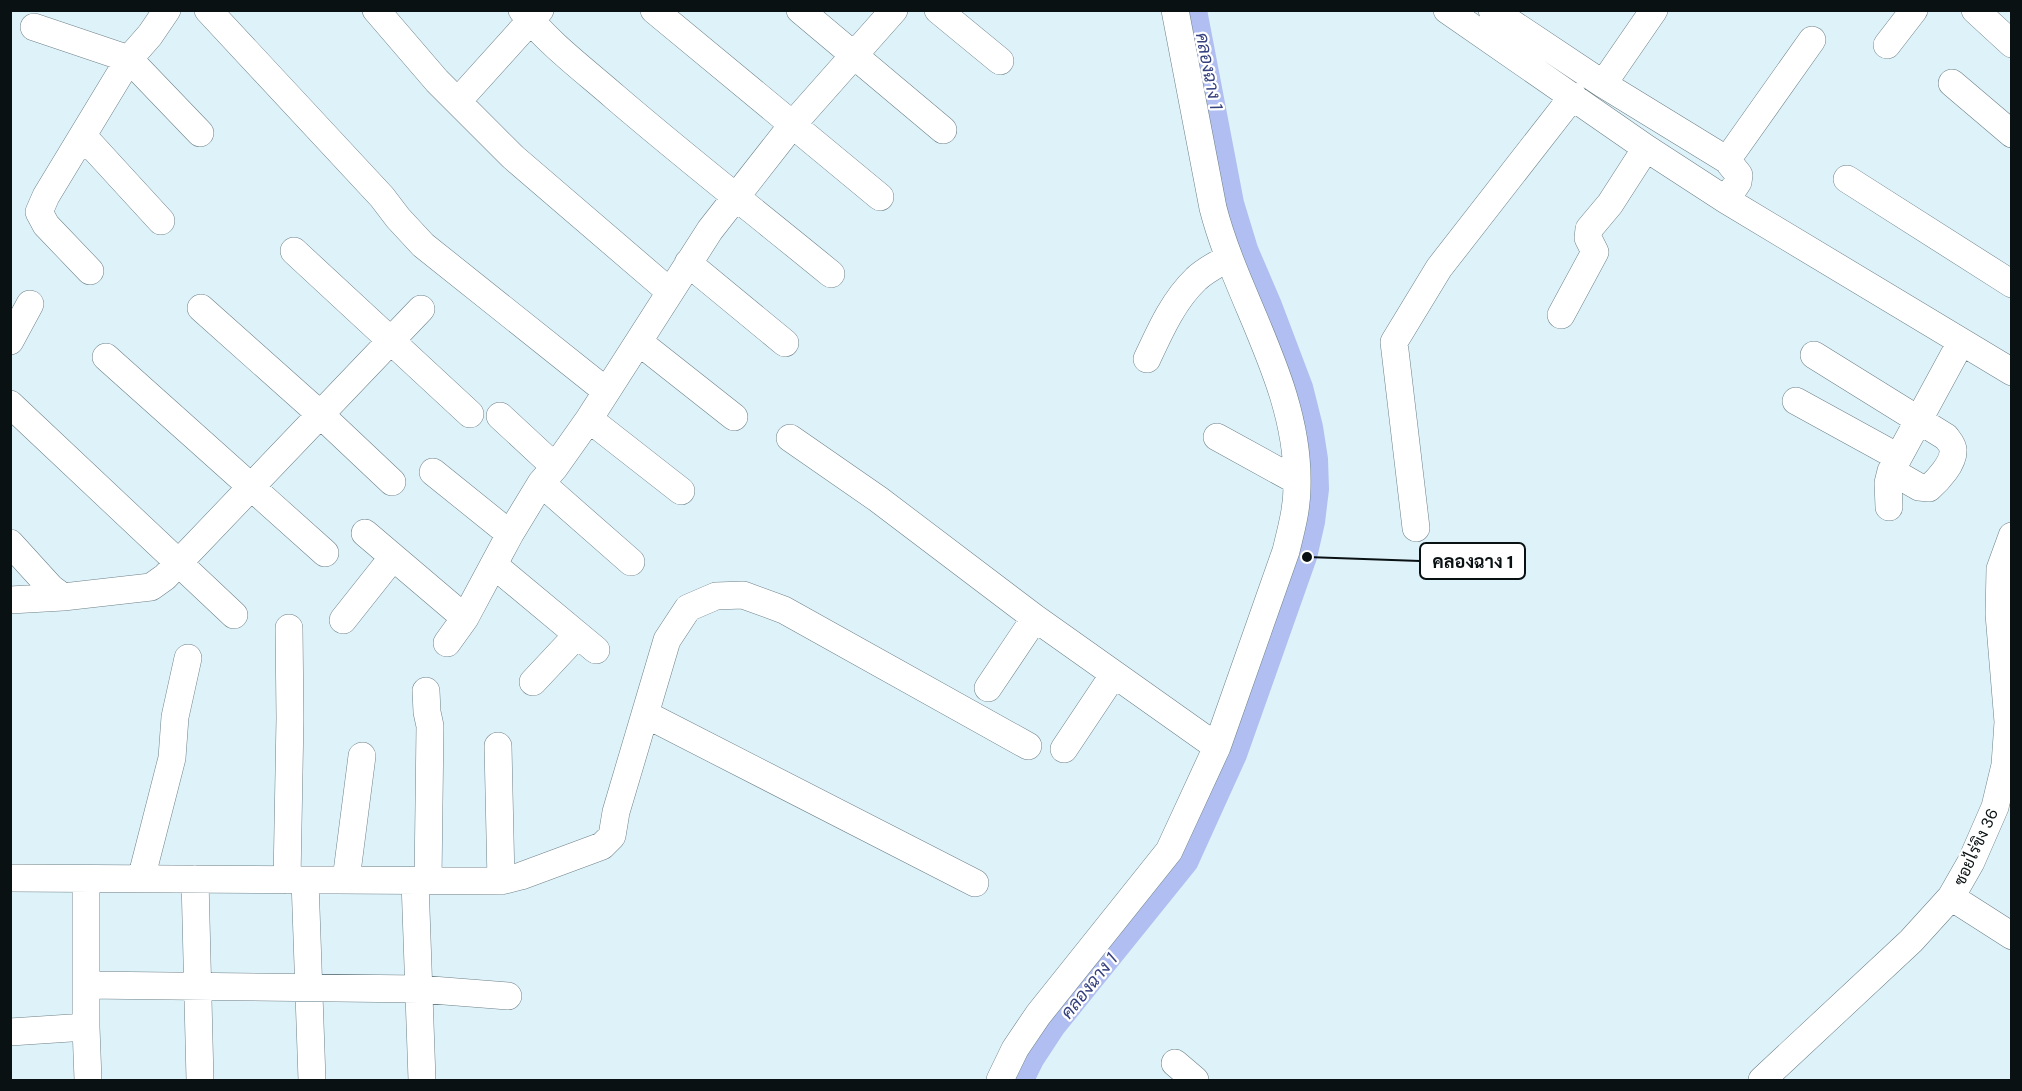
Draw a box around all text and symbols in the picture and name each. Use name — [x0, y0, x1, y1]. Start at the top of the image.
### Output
water label: คลองฉาง 1 — [1190, 30, 1228, 112]
callout: คลองฉาง 1 — [1420, 543, 1525, 579]
text: คลองฉาง 1 — [1433, 550, 1513, 574]
street label: ซอยไร่ขิง 36 — [1948, 805, 2003, 889]
water label: คลองฉาง 1 — [1055, 948, 1123, 1024]

